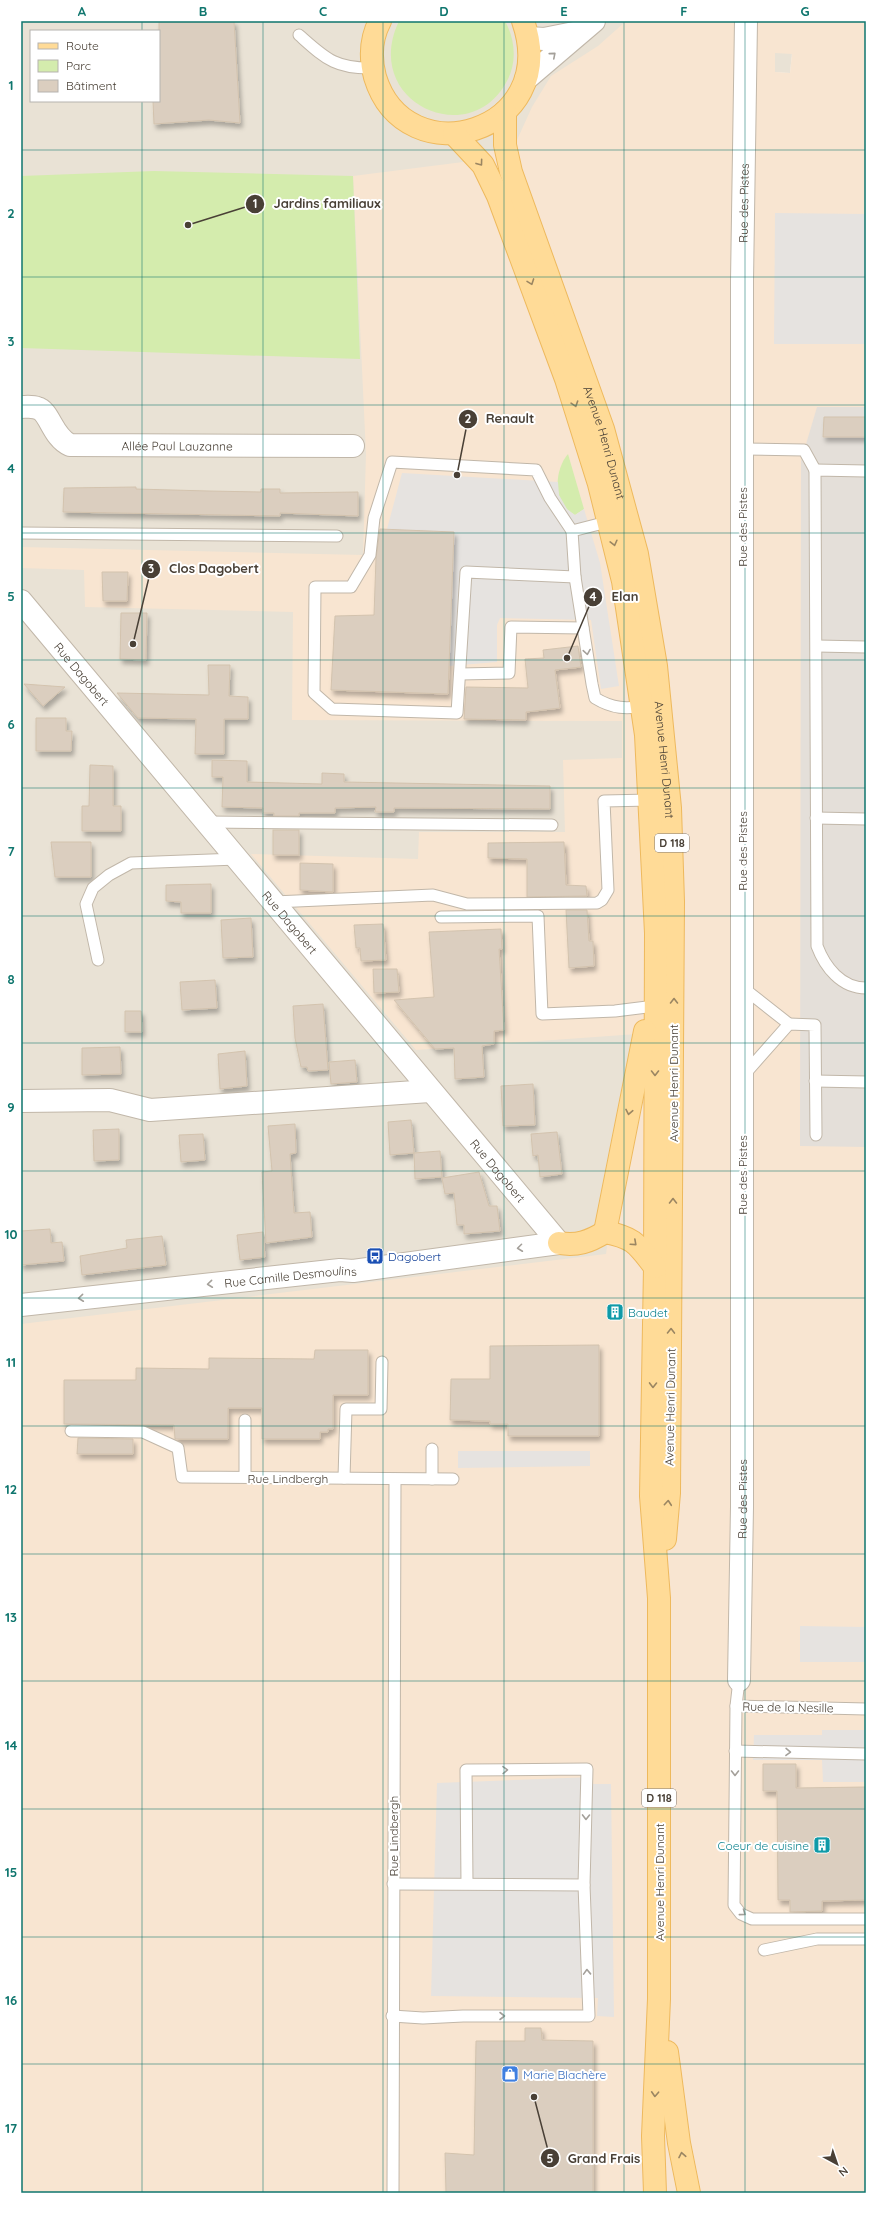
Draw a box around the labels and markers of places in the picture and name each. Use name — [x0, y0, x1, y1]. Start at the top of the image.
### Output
callout: Jardins familiaux — [245, 191, 388, 216]
callout: Renault — [458, 406, 543, 431]
callout: Clos Dagobert — [141, 556, 267, 581]
callout: Elan — [583, 584, 646, 609]
bus stop icon: Dagobert — [365, 1246, 385, 1266]
place label: Dagobert — [388, 1249, 441, 1264]
building icon: Baudet — [605, 1302, 625, 1322]
place label: Baudet — [628, 1305, 668, 1320]
building icon: Coeur de cuisine — [812, 1835, 832, 1855]
place label: Coeur de cuisine — [718, 1838, 809, 1853]
shop icon: Marie Blachère — [500, 2064, 520, 2084]
place label: Marie Blachère — [523, 2067, 606, 2082]
callout: Grand Frais — [540, 2146, 648, 2171]

